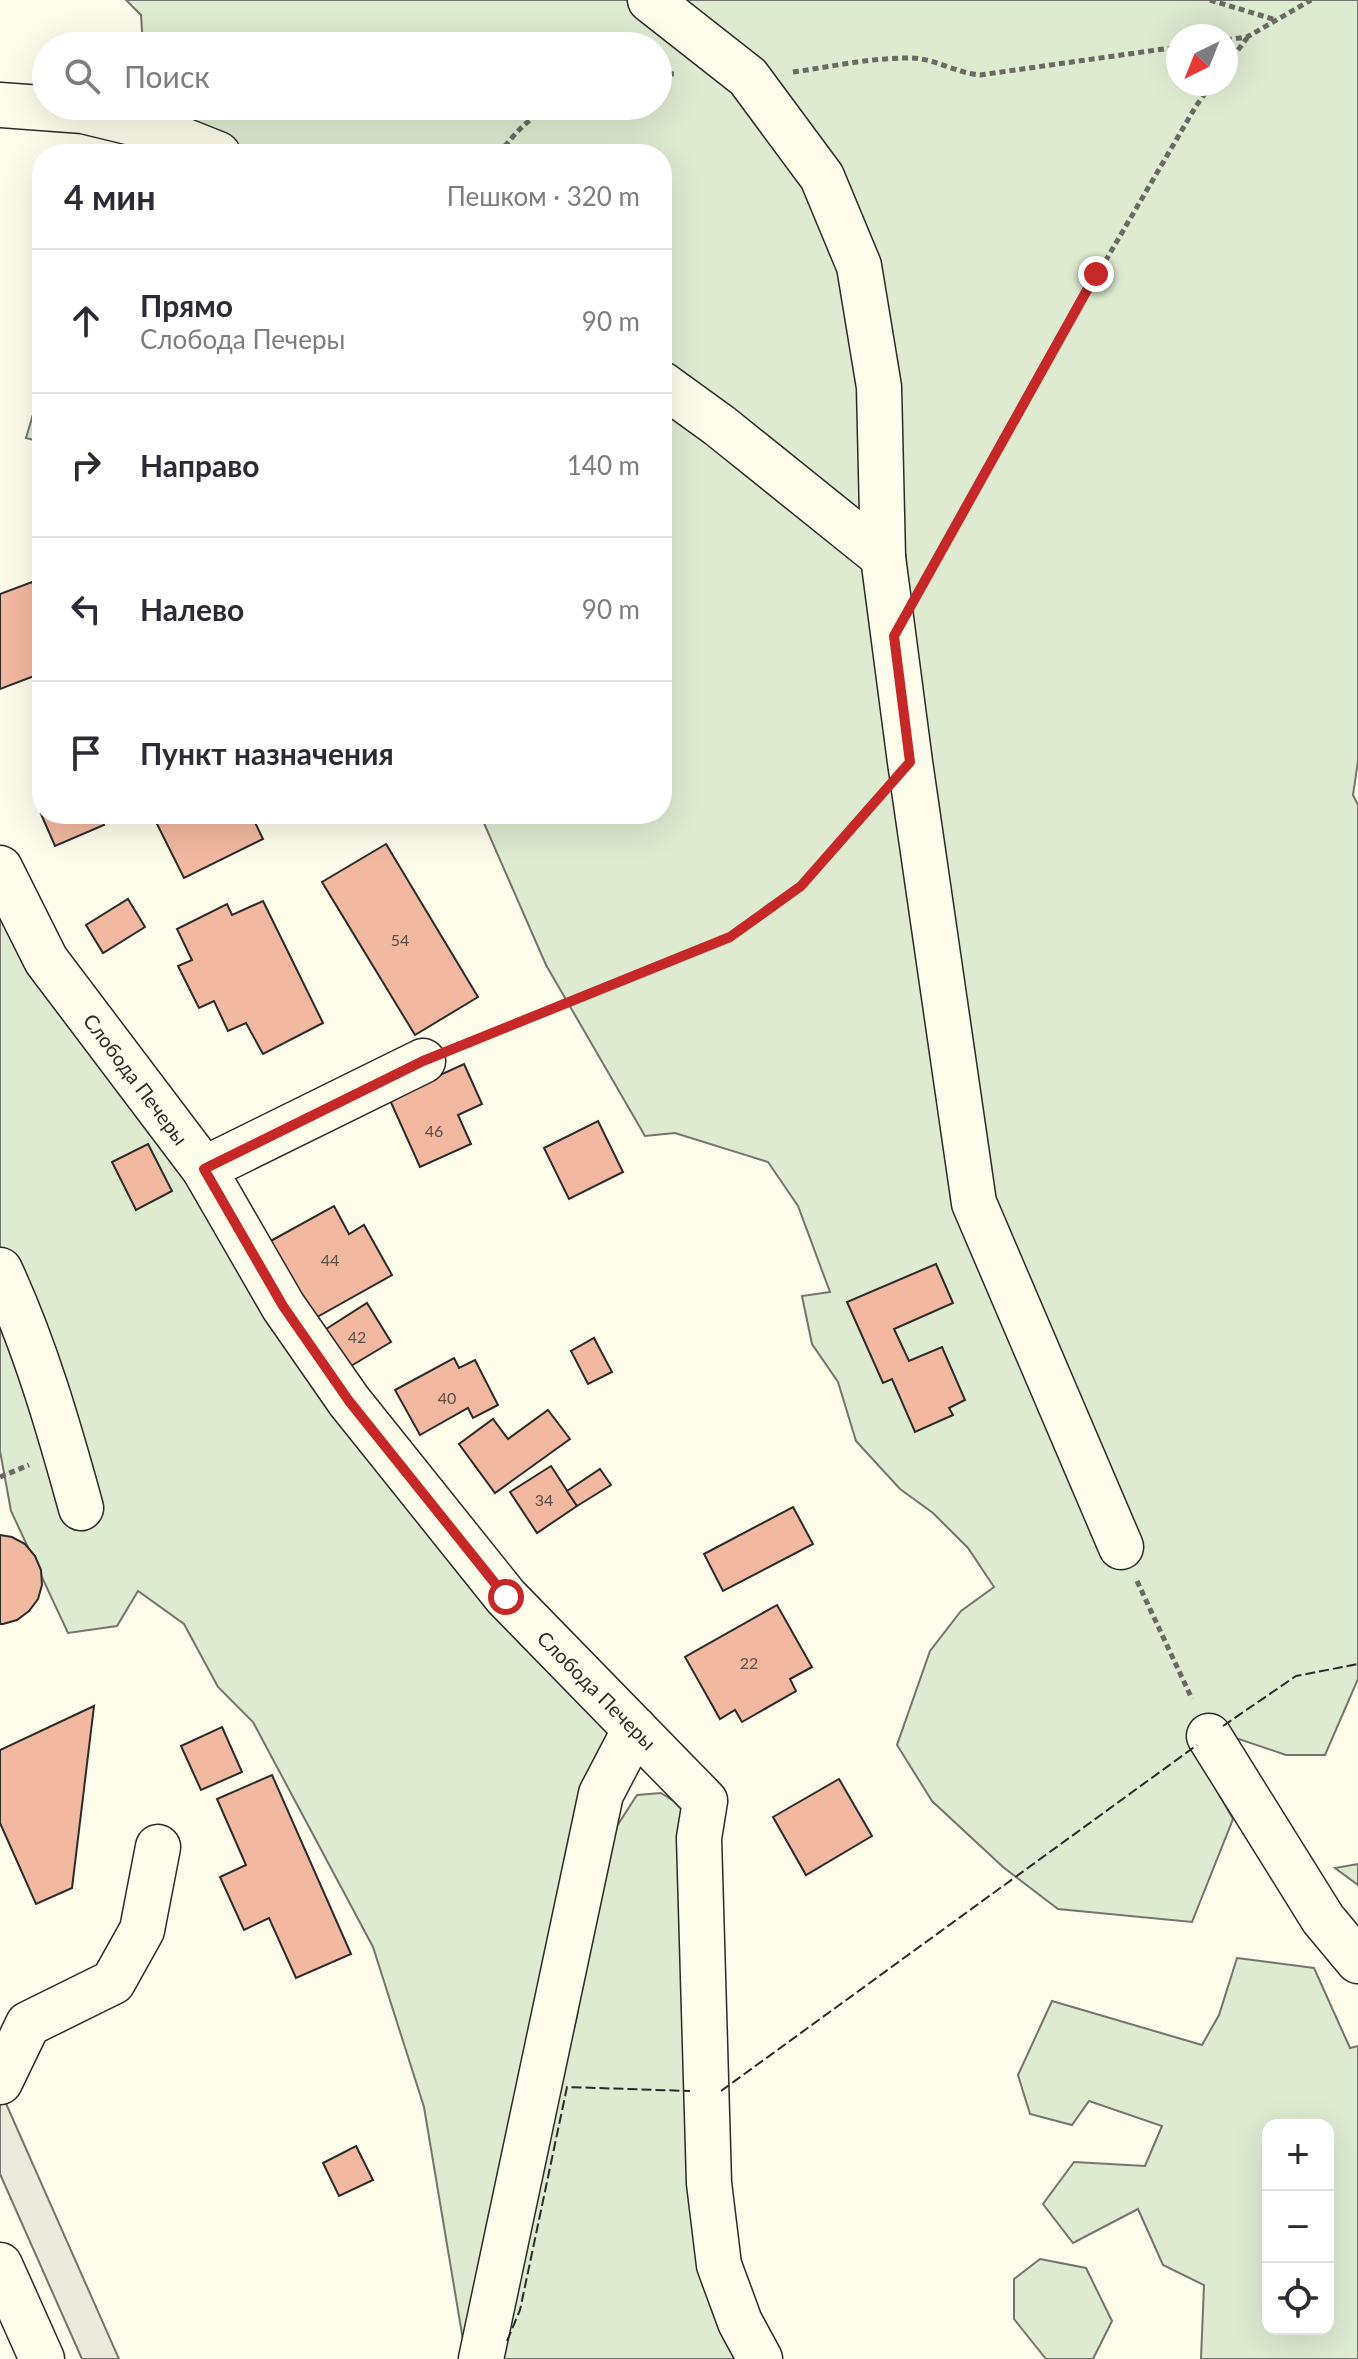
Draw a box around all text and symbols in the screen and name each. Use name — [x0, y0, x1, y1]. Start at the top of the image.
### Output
north arrow — [1166, 24, 1238, 96]
search box — [32, 32, 672, 120]
icon: search — [60, 54, 104, 98]
text: Поиск — [124, 58, 210, 94]
text: 4 мин — [64, 176, 156, 217]
text: Пешком · 320 m — [447, 180, 640, 212]
route end — [1078, 256, 1114, 292]
text: Прямо — [140, 287, 233, 323]
icon: ahead — [64, 299, 108, 343]
text: 90 m — [582, 305, 640, 337]
text: Слобода Печеры — [140, 323, 345, 355]
icon: right — [64, 443, 108, 487]
text: Направо — [140, 447, 260, 483]
text: 140 m — [567, 449, 640, 481]
icon: left — [64, 587, 108, 631]
text: Налево — [140, 591, 244, 627]
text: 90 m — [582, 593, 640, 625]
icon: arrive — [64, 731, 108, 775]
text: Пункт назначения — [140, 735, 394, 771]
house number: 54 — [391, 930, 409, 949]
street label: Слобода Печеры — [79, 1009, 193, 1149]
house number: 46 — [425, 1121, 443, 1140]
house number: 44 — [321, 1250, 339, 1269]
house number: 42 — [348, 1327, 366, 1346]
house number: 40 — [438, 1388, 456, 1407]
house number: 34 — [535, 1490, 553, 1509]
route start — [488, 1579, 524, 1615]
street label: Слобода Печеры — [533, 1626, 661, 1754]
house number: 22 — [740, 1653, 758, 1672]
map controls — [1262, 2119, 1334, 2335]
button: + — [1262, 2119, 1334, 2191]
button: − — [1262, 2191, 1334, 2263]
button: locate — [1262, 2263, 1334, 2335]

